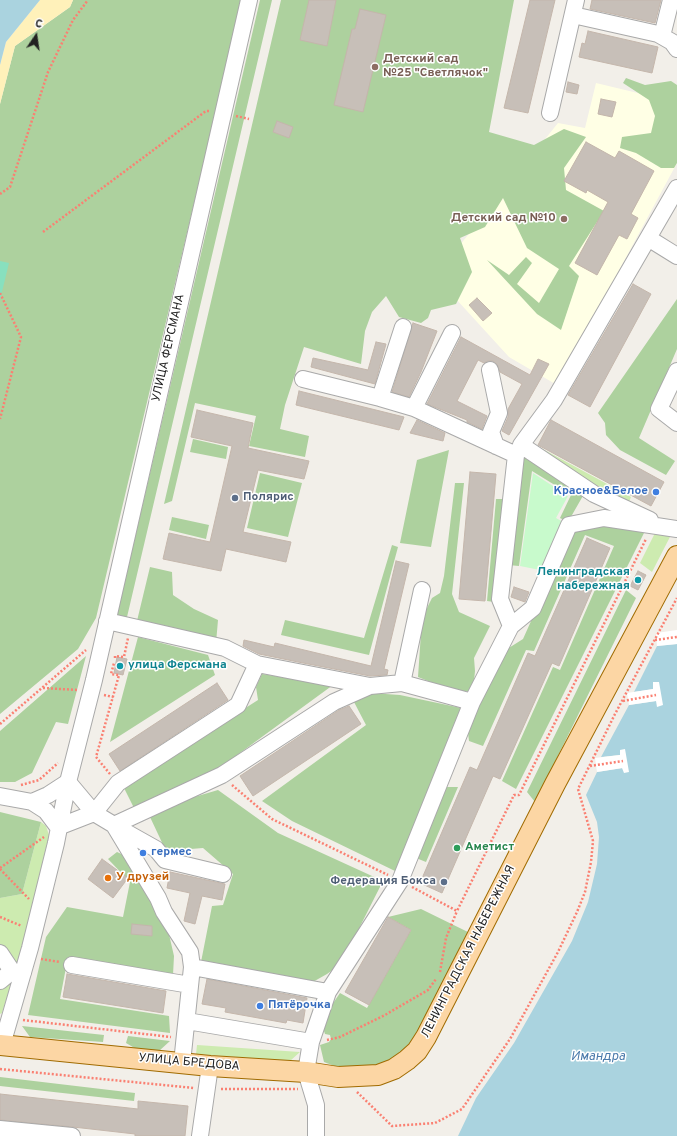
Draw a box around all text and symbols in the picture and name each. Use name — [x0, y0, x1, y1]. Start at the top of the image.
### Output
north arrow — [16, 16, 56, 56]
text: С — [34, 17, 44, 32]
place label: Детский сад №25 "Светлячок" — [383, 53, 488, 81]
marker: Детский сад №25 "Светлячок" — [370, 62, 380, 72]
place label: Детский сад №10 — [451, 212, 556, 226]
marker: Детский сад №10 — [559, 214, 569, 224]
street label: УЛИЦА ФЕРСМАНА — [150, 293, 188, 403]
place label: Красное&Белое — [553, 485, 648, 499]
marker: Красное&Белое — [651, 487, 661, 497]
place label: Полярис — [243, 491, 294, 505]
marker: Полярис — [230, 493, 240, 503]
place label: Ленинградская набережная — [537, 566, 630, 594]
marker: Ленинградская набережная — [633, 575, 643, 585]
place label: улица Ферсмана — [128, 659, 227, 673]
marker: улица Ферсмана — [115, 661, 125, 671]
place label: Аметист — [465, 841, 514, 855]
marker: Аметист — [452, 843, 462, 853]
place label: гермес — [151, 846, 192, 860]
marker: гермес — [138, 848, 148, 858]
street label: ЛЕНИНГРАДСКАЯ НАБЕРЕЖНАЯ — [419, 863, 519, 1041]
place label: У друзей — [116, 871, 169, 885]
marker: У друзей — [103, 873, 113, 883]
place label: Федерация Бокса — [331, 875, 436, 889]
marker: Федерация Бокса — [439, 877, 449, 887]
place label: Пятёрочка — [268, 999, 331, 1013]
marker: Пятёрочка — [255, 1001, 265, 1011]
water label: Имандра — [571, 1049, 625, 1065]
street label: УЛИЦА БРЕДОВА — [138, 1051, 240, 1075]

